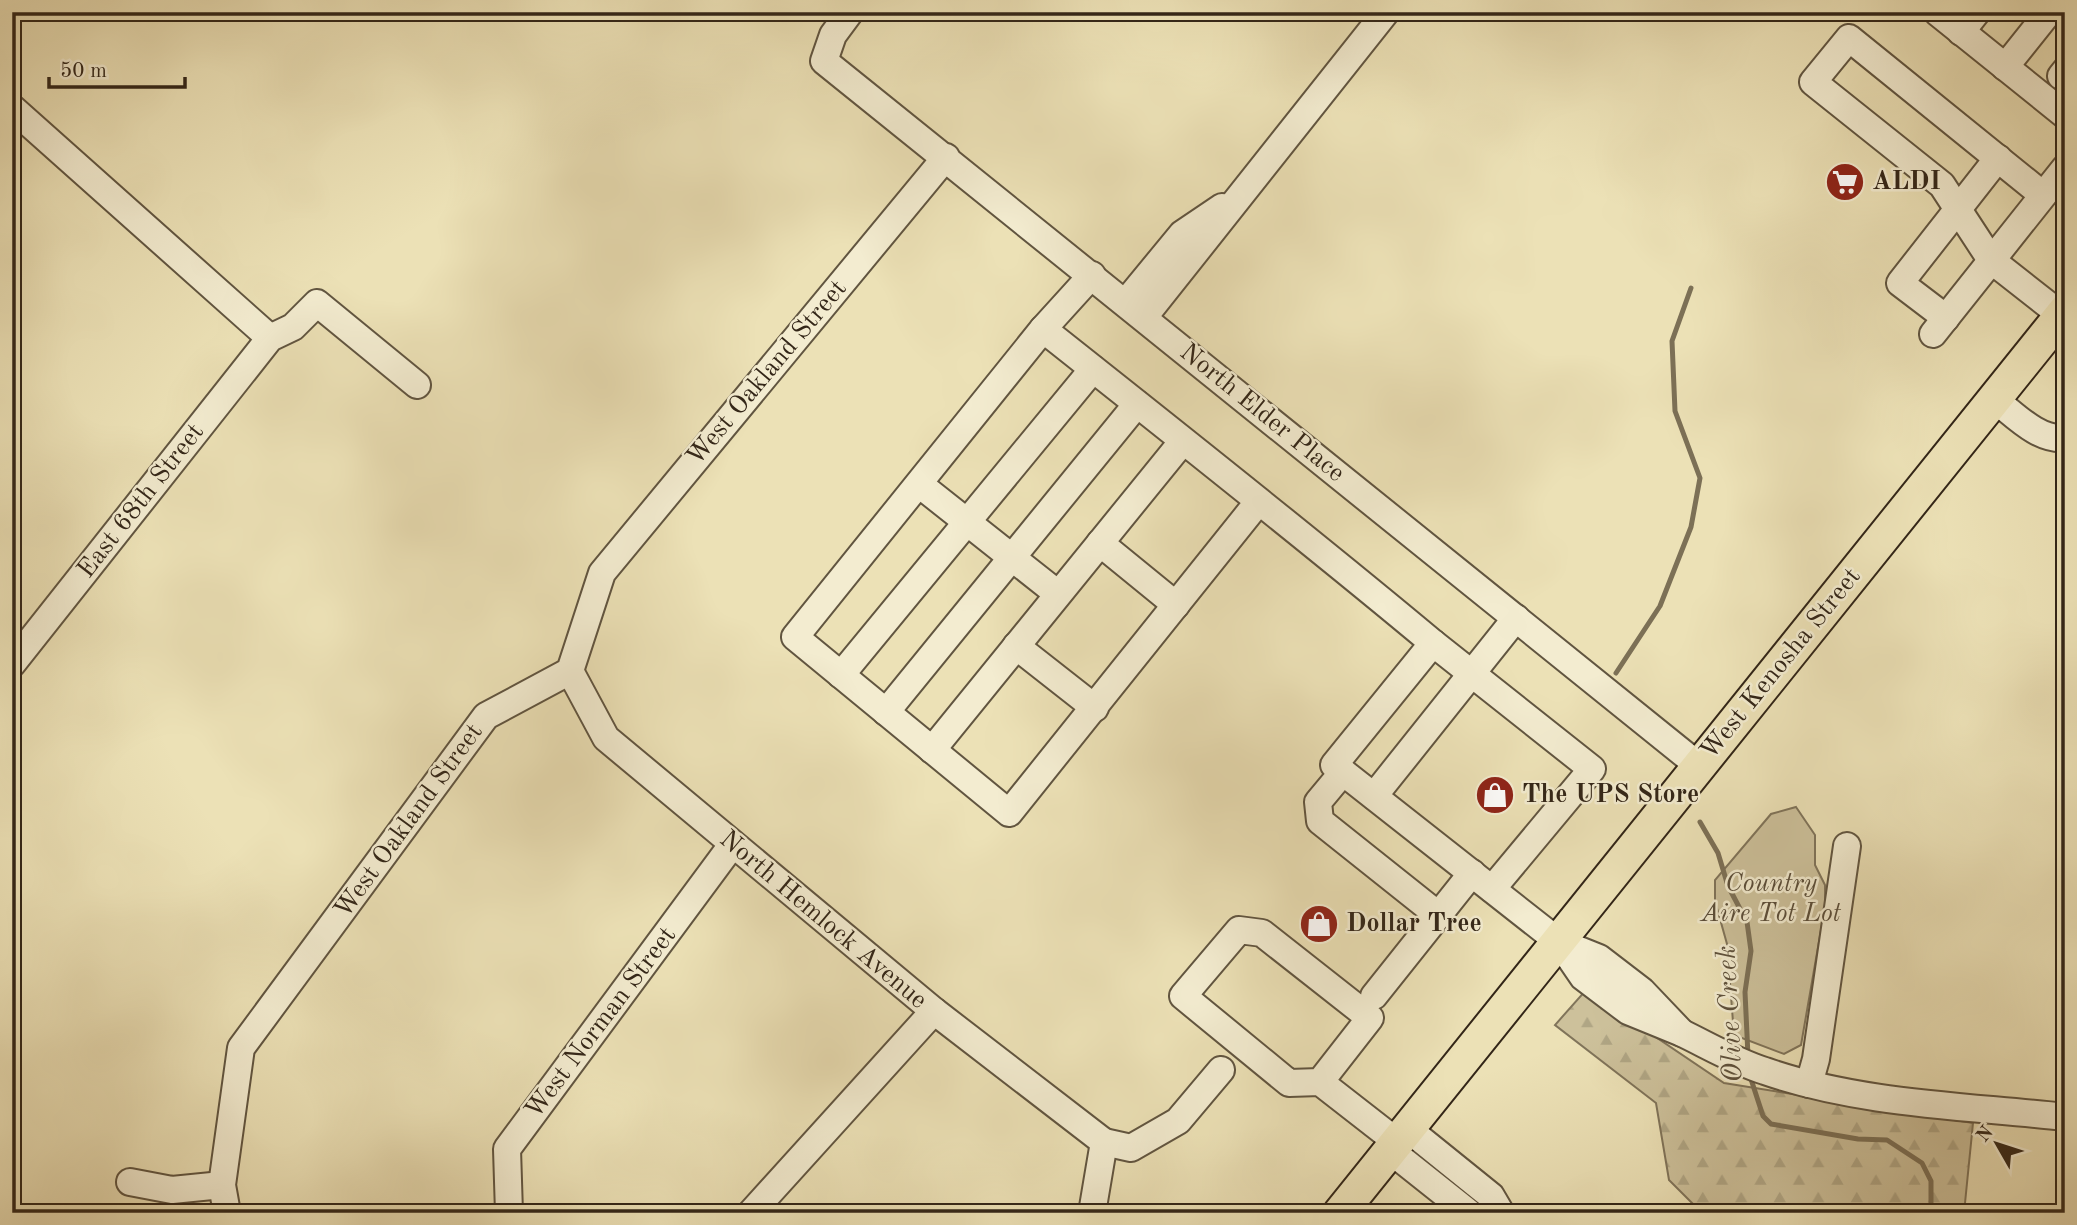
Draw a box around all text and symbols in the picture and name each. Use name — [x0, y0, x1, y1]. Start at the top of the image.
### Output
scale bar — [49, 46, 186, 90]
text: 50 m — [60, 61, 107, 82]
supermarket icon: ALDI — [1824, 161, 1866, 203]
place label: ALDI — [1872, 169, 1941, 195]
street label: West Oakland Street — [682, 275, 852, 471]
street label: North Elder Place — [1175, 339, 1349, 487]
street label: East 68th Street — [73, 419, 209, 583]
street label: West Kenosha Street — [1696, 563, 1866, 765]
street label: West Oakland Street — [330, 719, 488, 923]
shop icon: The UPS Store — [1474, 774, 1516, 816]
place label: The UPS Store — [1522, 782, 1699, 808]
street label: North Hemlock Avenue — [714, 826, 932, 1014]
park label: Country Aire Tot Lot — [1699, 871, 1842, 927]
shop icon: Dollar Tree — [1298, 903, 1340, 945]
place label: Dollar Tree — [1346, 911, 1482, 937]
street label: West Norman Street — [521, 922, 681, 1124]
water label: Olive Creek — [1713, 945, 1749, 1083]
north arrow — [1962, 1110, 2032, 1180]
text: N — [1974, 1123, 1998, 1146]

